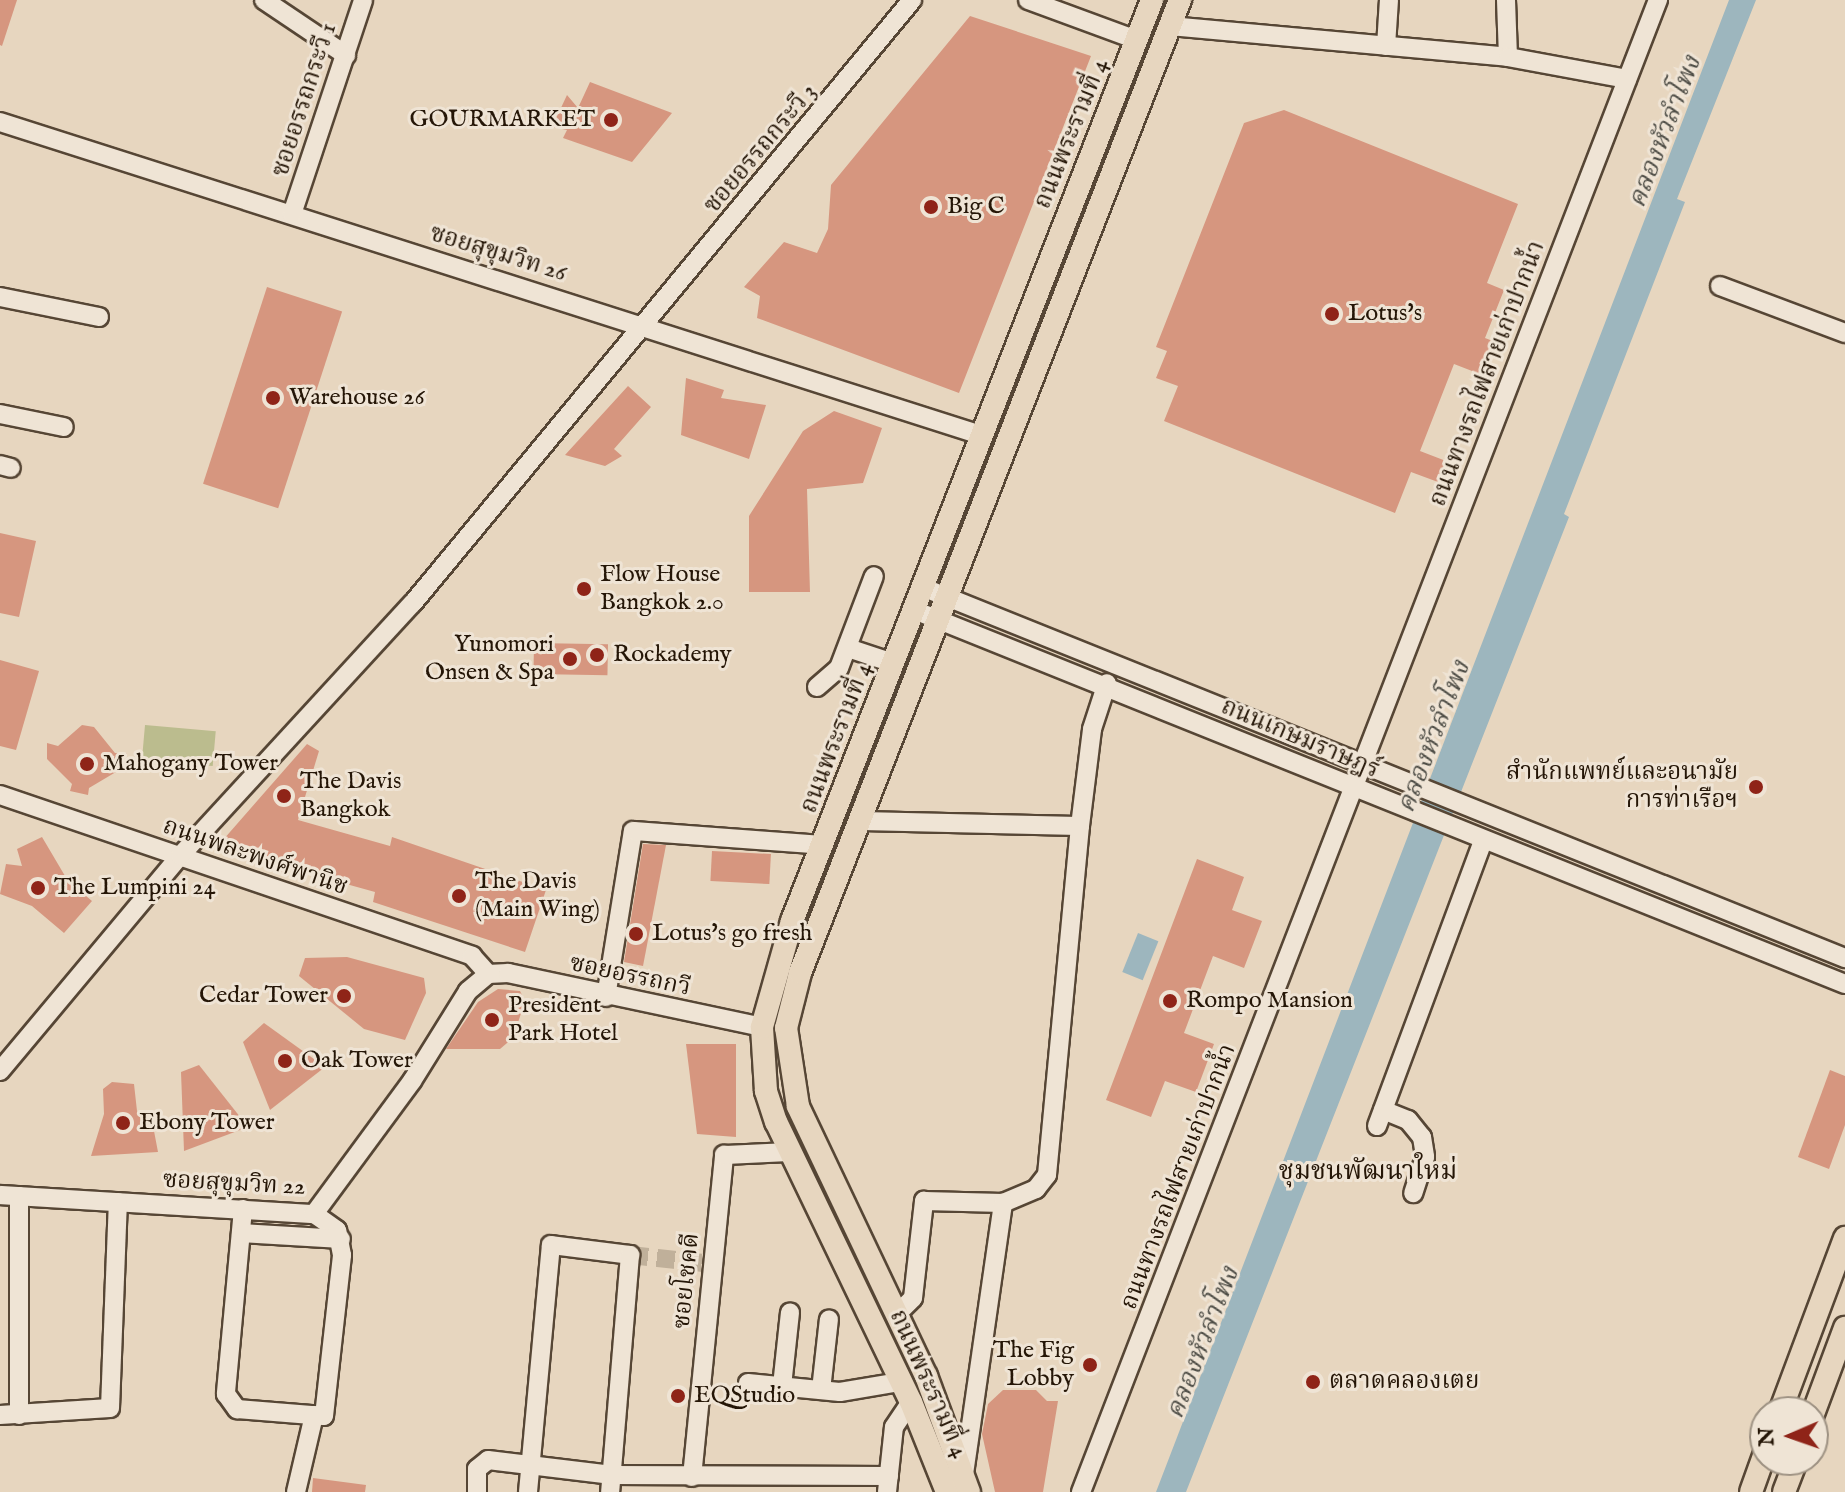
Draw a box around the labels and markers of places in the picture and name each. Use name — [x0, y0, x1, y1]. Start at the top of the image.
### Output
place label: GOURMARKET — [409, 106, 595, 134]
marker: GOURMARKET — [602, 111, 620, 129]
place label: Big C — [947, 193, 1005, 221]
marker: Big C — [922, 198, 940, 216]
place label: Lotus's — [1348, 300, 1422, 328]
marker: Lotus's — [1323, 305, 1341, 323]
place label: Warehouse 26 — [289, 384, 425, 412]
marker: Warehouse 26 — [264, 389, 282, 407]
place label: Flow House Bangkok 2.0 — [600, 561, 724, 617]
marker: Flow House Bangkok 2.0 — [575, 580, 593, 598]
place label: Yunomori Onsen & Spa — [425, 631, 554, 687]
place label: Rockademy — [613, 641, 732, 669]
marker: Rockademy — [588, 646, 606, 664]
marker: Yunomori Onsen & Spa — [561, 650, 579, 668]
place label: Mahogany Tower — [103, 750, 278, 778]
marker: Mahogany Tower — [78, 755, 96, 773]
place label: สำนักแพทย์และอนามัย การท่าเรือฯ — [1506, 759, 1738, 815]
place label: The Davis Bangkok — [300, 768, 401, 824]
marker: สำนักแพทย์และอนามัย การท่าเรือฯ — [1745, 776, 1767, 798]
marker: The Davis Bangkok — [275, 787, 293, 805]
place label: The Davis (Main Wing) — [475, 868, 600, 924]
place label: The Lumpini 24 — [54, 874, 215, 902]
marker: The Lumpini 24 — [29, 879, 47, 897]
marker: The Davis (Main Wing) — [450, 887, 468, 905]
place label: Lotus's go fresh — [652, 920, 812, 948]
marker: Lotus's go fresh — [627, 925, 645, 943]
place label: Cedar Tower — [199, 982, 328, 1010]
marker: Cedar Tower — [335, 987, 353, 1005]
place label: Rompo Mansion — [1186, 987, 1353, 1015]
place label: President Park Hotel — [508, 992, 618, 1048]
marker: Rompo Mansion — [1161, 992, 1179, 1010]
marker: President Park Hotel — [483, 1011, 501, 1029]
place label: Oak Tower — [301, 1047, 413, 1075]
marker: Oak Tower — [276, 1052, 294, 1070]
place label: Ebony Tower — [139, 1109, 274, 1137]
marker: Ebony Tower — [114, 1114, 132, 1132]
place label: The Fig Lobby — [993, 1337, 1074, 1393]
marker: The Fig Lobby — [1081, 1356, 1099, 1374]
place label: ตลาดคลองเตย — [1329, 1368, 1479, 1396]
marker: ตลาดคลองเตย — [1304, 1373, 1322, 1391]
place label: EQStudio — [694, 1382, 795, 1410]
marker: EQStudio — [669, 1387, 687, 1405]

